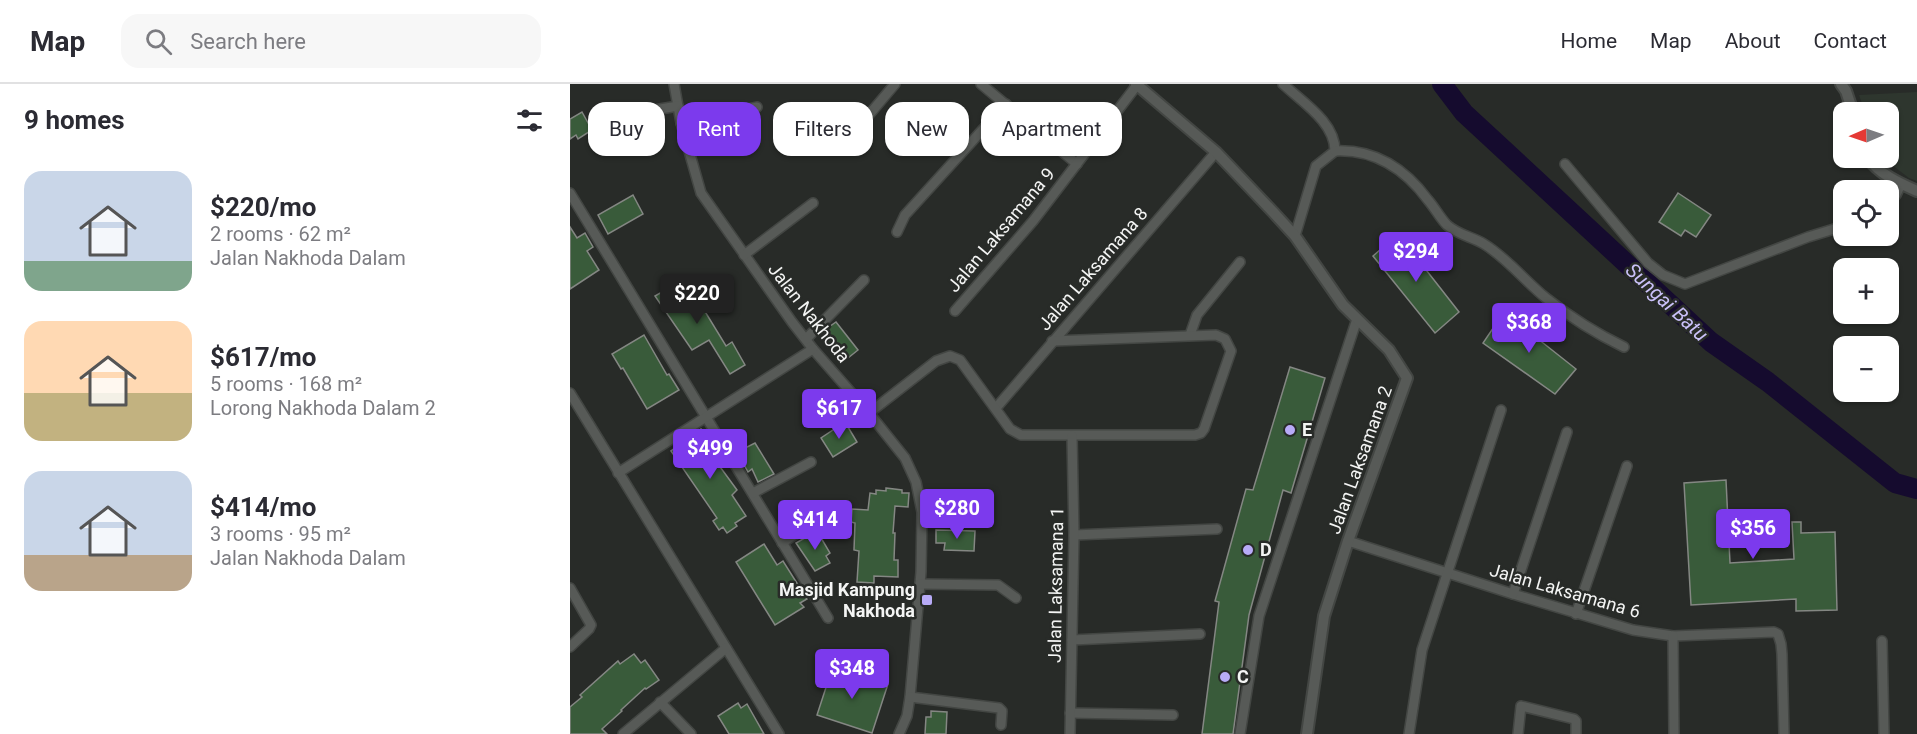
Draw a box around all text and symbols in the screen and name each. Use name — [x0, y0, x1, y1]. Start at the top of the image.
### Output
search box — [121, 14, 541, 68]
text: Map — [30, 25, 85, 58]
icon: search — [142, 25, 175, 58]
text: Search here — [190, 29, 306, 54]
text: Home — [1561, 29, 1617, 53]
text: Map — [1650, 29, 1692, 53]
text: About — [1725, 29, 1781, 53]
text: Contact — [1814, 29, 1887, 53]
chip: Buy — [588, 102, 665, 156]
chip: Rent — [677, 102, 761, 156]
chip: Filters — [773, 102, 873, 156]
chip: New — [885, 102, 969, 156]
chip: Apartment — [981, 102, 1122, 156]
north arrow — [1833, 102, 1899, 168]
map controls — [1833, 102, 1899, 402]
icon: filters — [513, 104, 546, 137]
text: 9 homes — [24, 105, 125, 135]
street label: Jalan Laksamana 9 — [942, 163, 1059, 296]
button: locate — [1833, 180, 1899, 246]
text: $220/mo — [210, 192, 317, 222]
icon: home — [72, 195, 144, 267]
street label: Jalan Laksamana 8 — [1034, 203, 1152, 334]
text: 2 rooms · 62 m² — [210, 222, 351, 246]
pin: $294 — [1380, 232, 1452, 283]
text: $294 — [1393, 239, 1439, 263]
text: Jalan Nakhoda Dalam — [210, 246, 406, 270]
water label: Sungai Batu — [1621, 258, 1713, 346]
button: + — [1833, 258, 1899, 324]
street label: Jalan Nakhoda — [764, 259, 855, 367]
pin: $220 — [661, 274, 733, 325]
text: $220 — [674, 281, 720, 305]
pin: $368 — [1493, 303, 1565, 354]
text: $368 — [1506, 310, 1552, 334]
button: − — [1833, 336, 1899, 402]
text: $617/mo — [210, 342, 317, 372]
icon: home — [72, 345, 144, 417]
text: 5 rooms · 168 m² — [210, 372, 362, 396]
street label: Jalan Laksamana 2 — [1323, 383, 1396, 537]
pin: $617 — [803, 389, 875, 440]
text: Lorong Nakhoda Dalam 2 — [210, 396, 436, 420]
text: $617 — [816, 396, 862, 420]
place label: E — [1302, 419, 1312, 440]
marker: E — [1283, 423, 1297, 437]
pin: $499 — [674, 429, 746, 480]
text: $499 — [687, 436, 733, 460]
pin: $280 — [921, 489, 993, 540]
text: $414/mo — [210, 492, 317, 522]
icon: home — [72, 495, 144, 567]
text: $280 — [934, 496, 980, 520]
pin: $414 — [779, 500, 851, 551]
text: $414 — [792, 507, 838, 531]
street label: Jalan Laksamana 1 — [1044, 507, 1067, 663]
pin: $356 — [1717, 509, 1789, 560]
text: $356 — [1730, 516, 1776, 540]
text: 3 rooms · 95 m² — [210, 522, 351, 546]
place label: D — [1260, 539, 1272, 560]
marker: D — [1241, 543, 1255, 557]
text: Jalan Nakhoda Dalam — [210, 546, 406, 570]
street label: Jalan Laksamana 6 — [1487, 559, 1643, 622]
place label: Masjid Kampung Nakhoda — [779, 579, 915, 621]
marker: Masjid Kampung Nakhoda — [920, 593, 934, 607]
pin: $348 — [816, 649, 888, 700]
text: $348 — [829, 656, 875, 680]
place label: C — [1237, 666, 1249, 687]
marker: C — [1218, 670, 1232, 684]

